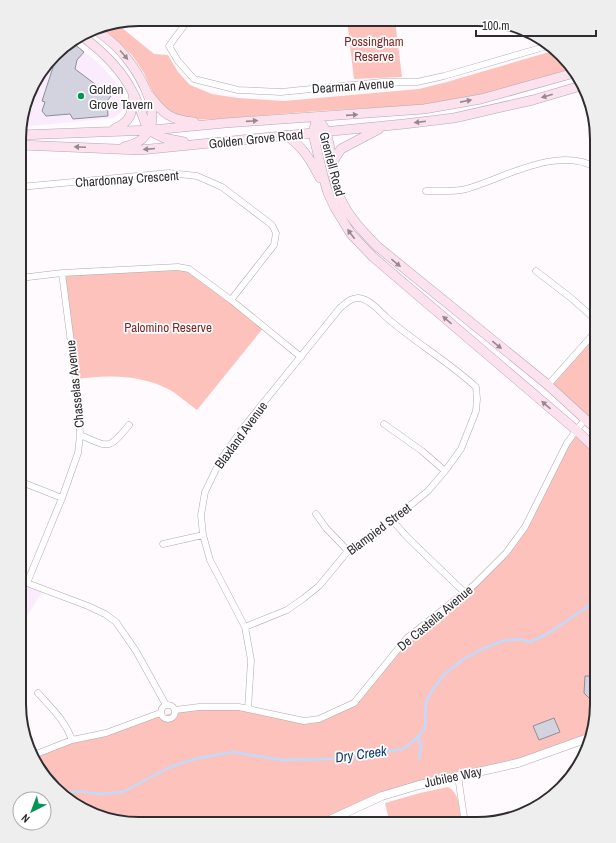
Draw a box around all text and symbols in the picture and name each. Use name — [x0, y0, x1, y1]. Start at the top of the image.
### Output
scale bar — [476, 12, 596, 38]
text: 100 m — [482, 18, 509, 34]
park label: Possingham Reserve — [344, 33, 404, 65]
one-way arrow — [119, 49, 128, 60]
street label: Dearman Avenue — [311, 75, 395, 97]
place label: Golden Grove Tavern — [89, 81, 153, 113]
marker: Golden Grove Tavern — [76, 91, 86, 101]
one-way arrow — [540, 93, 552, 99]
one-way arrow — [460, 98, 472, 104]
one-way arrow — [346, 111, 358, 118]
one-way arrow — [246, 118, 258, 125]
one-way arrow — [413, 119, 426, 126]
street label: Golden Grove Road — [208, 126, 304, 152]
street label: Grenfell Road — [315, 130, 349, 198]
one-way arrow — [73, 144, 86, 150]
one-way arrow — [143, 146, 155, 152]
street label: Chardonnay Crescent — [75, 167, 179, 191]
one-way arrow — [347, 228, 355, 239]
one-way arrow — [391, 258, 402, 267]
one-way arrow — [442, 316, 453, 325]
park label: Palomino Reserve — [124, 319, 212, 336]
street label: Chasselas Avenue — [62, 339, 88, 429]
one-way arrow — [492, 340, 503, 349]
street label: Blaxland Avenue — [211, 398, 271, 472]
one-way arrow — [541, 400, 552, 409]
street label: Blampied Street — [343, 499, 415, 559]
street label: De Castella Avenue — [394, 581, 476, 655]
water label: Dry Creek — [334, 741, 389, 767]
street label: Jubilee Way — [423, 762, 484, 791]
north arrow — [12, 791, 52, 831]
text: N — [18, 811, 32, 826]

